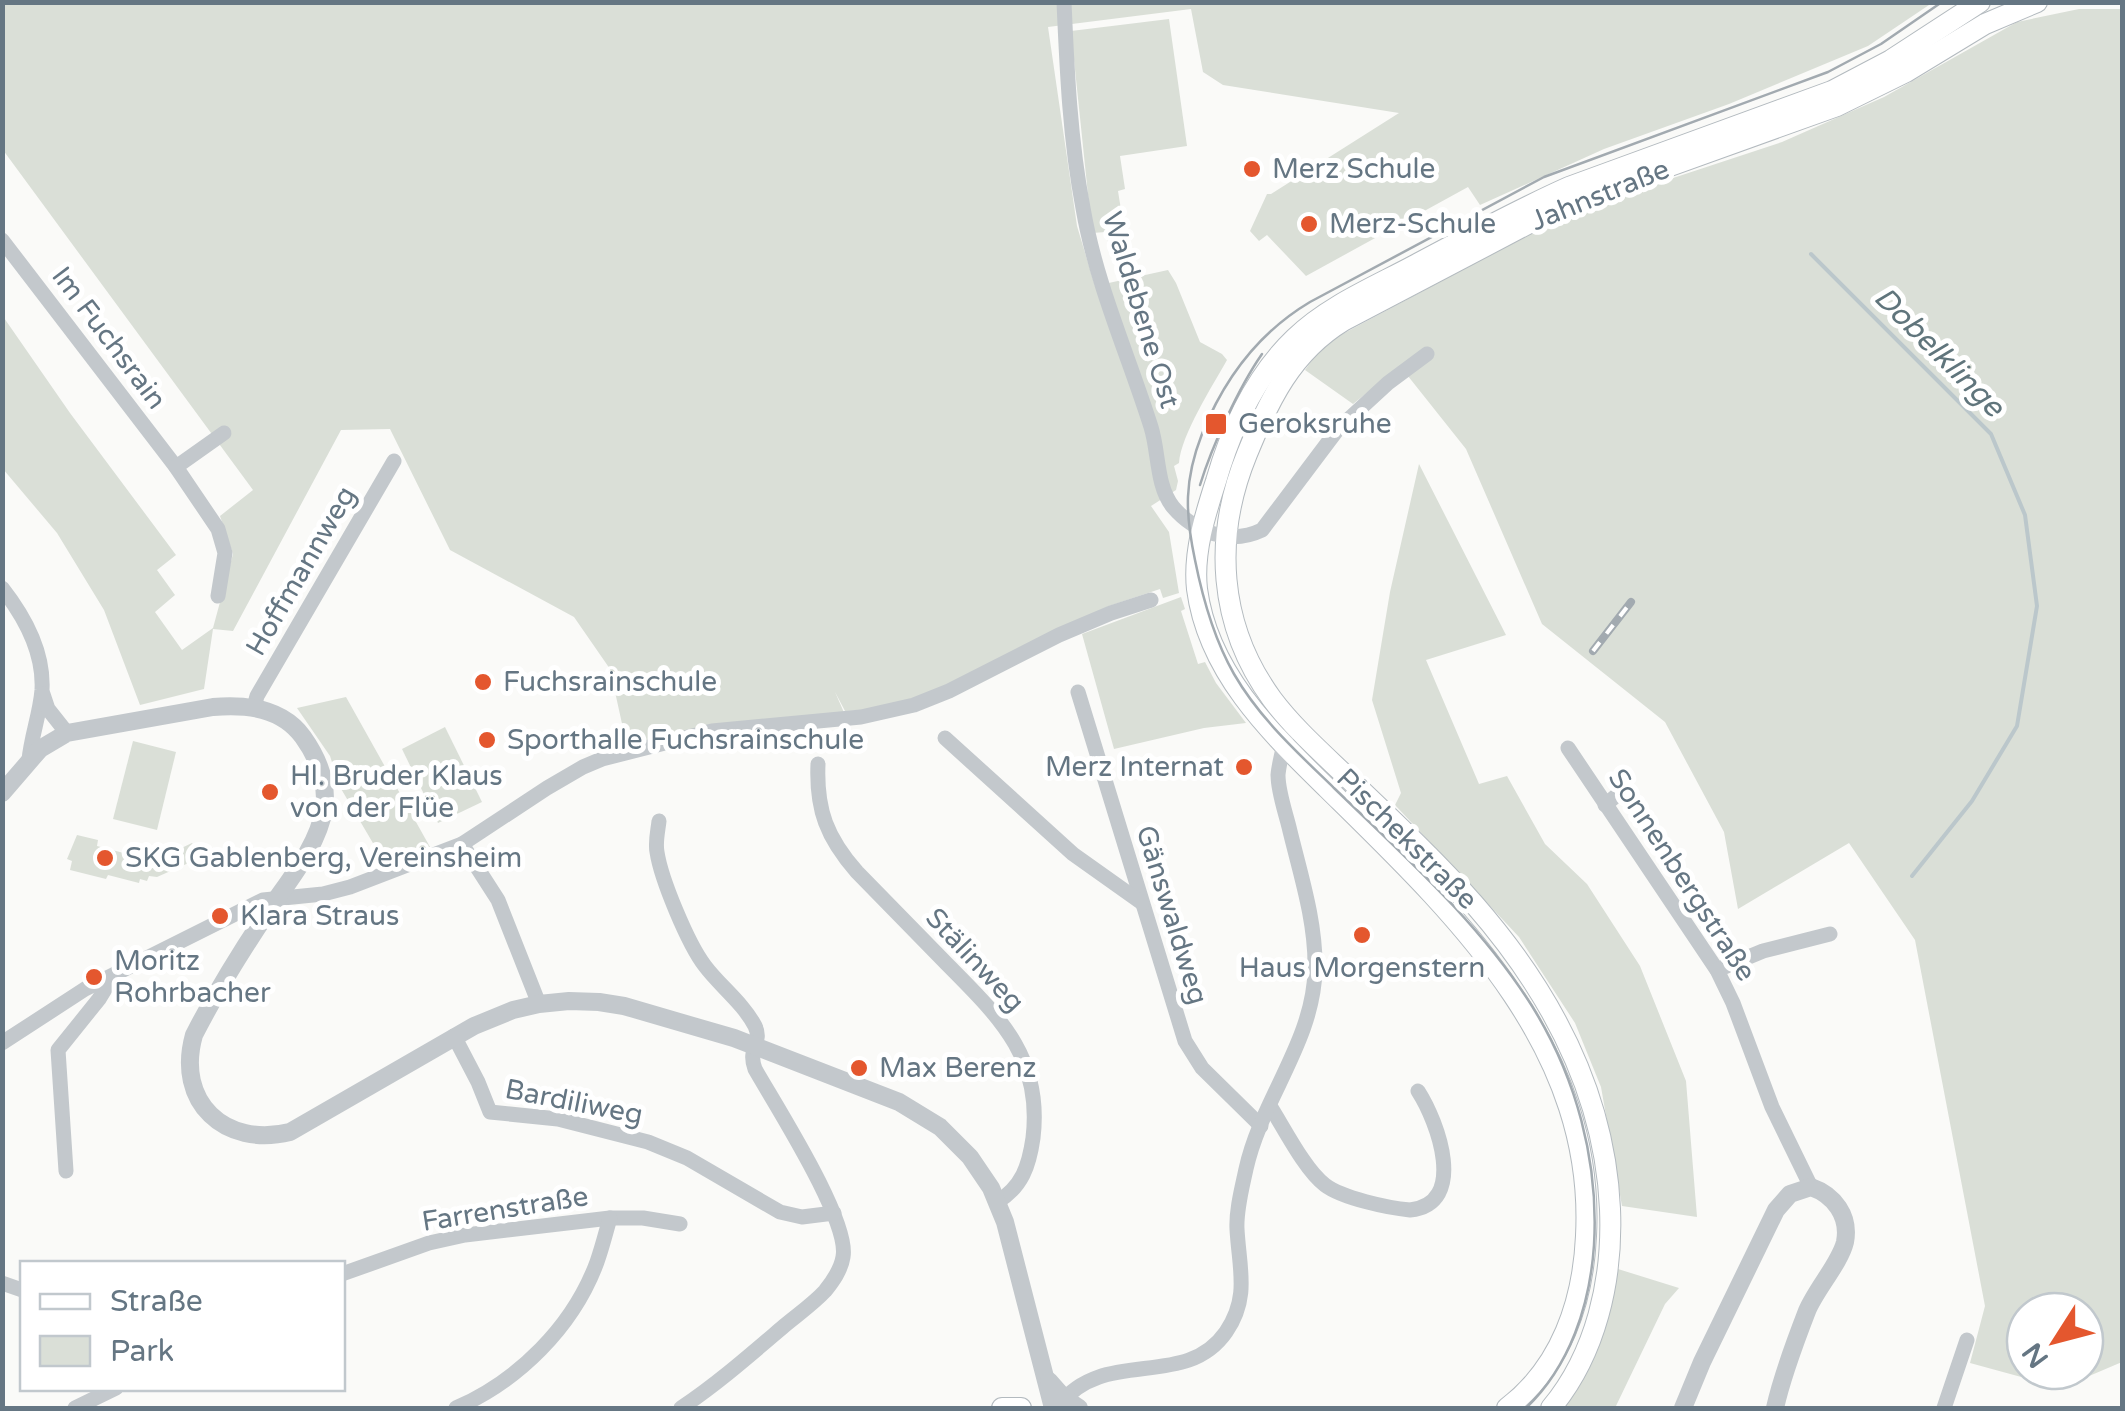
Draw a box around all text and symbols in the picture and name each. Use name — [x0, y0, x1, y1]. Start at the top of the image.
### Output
place label: Merz Schule — [1272, 152, 1435, 186]
street label: Jahnstraße — [1526, 152, 1674, 238]
marker: Merz Schule — [1241, 158, 1263, 180]
place label: Merz-Schule — [1329, 207, 1496, 241]
street label: Waldebene Ost — [1095, 208, 1187, 413]
marker: Merz-Schule — [1298, 213, 1320, 235]
street label: Im Fuchsrain — [44, 260, 174, 416]
water label: Dobelklinge — [1866, 279, 2013, 426]
place label: Geroksruhe — [1238, 407, 1392, 441]
marker: Geroksruhe — [1203, 411, 1229, 437]
street label: Hoffmannweg — [239, 480, 363, 662]
place label: Fuchsrainschule — [503, 665, 717, 699]
marker: Fuchsrainschule — [472, 671, 494, 693]
place label: Sporthalle Fuchsrainschule — [507, 723, 864, 757]
marker: Sporthalle Fuchsrainschule — [476, 729, 498, 751]
place label: Merz Internat — [1045, 750, 1224, 784]
marker: Merz Internat — [1233, 756, 1255, 778]
place label: Hl. Bruder Klaus von der Flüe — [290, 759, 503, 825]
street label: Pischekstraße — [1329, 761, 1485, 917]
street label: Sonnenbergstraße — [1601, 763, 1763, 987]
marker: Hl. Bruder Klaus von der Flüe — [259, 781, 281, 803]
street label: Gänswaldweg — [1129, 821, 1215, 1009]
place label: SKG Gablenberg, Vereinsheim — [125, 841, 522, 875]
marker: SKG Gablenberg, Vereinsheim — [94, 847, 116, 869]
place label: Klara Straus — [240, 899, 399, 933]
street label: Stälinweg — [918, 901, 1032, 1019]
marker: Klara Straus — [209, 905, 231, 927]
marker: Haus Morgenstern — [1351, 924, 1373, 946]
place label: Moritz Rohrbacher — [114, 944, 271, 1010]
place label: Haus Morgenstern — [1239, 951, 1485, 985]
marker: Moritz Rohrbacher — [83, 966, 105, 988]
place label: Max Berenz — [879, 1051, 1036, 1085]
marker: Max Berenz — [848, 1057, 870, 1079]
street label: Bardiliweg — [502, 1072, 646, 1132]
street label: Farrenstraße — [419, 1179, 591, 1239]
legend — [20, 1261, 345, 1391]
text: Straße — [110, 1283, 203, 1320]
north arrow — [2005, 1291, 2105, 1391]
text: Park — [110, 1333, 174, 1370]
text: N — [2015, 1336, 2056, 1374]

